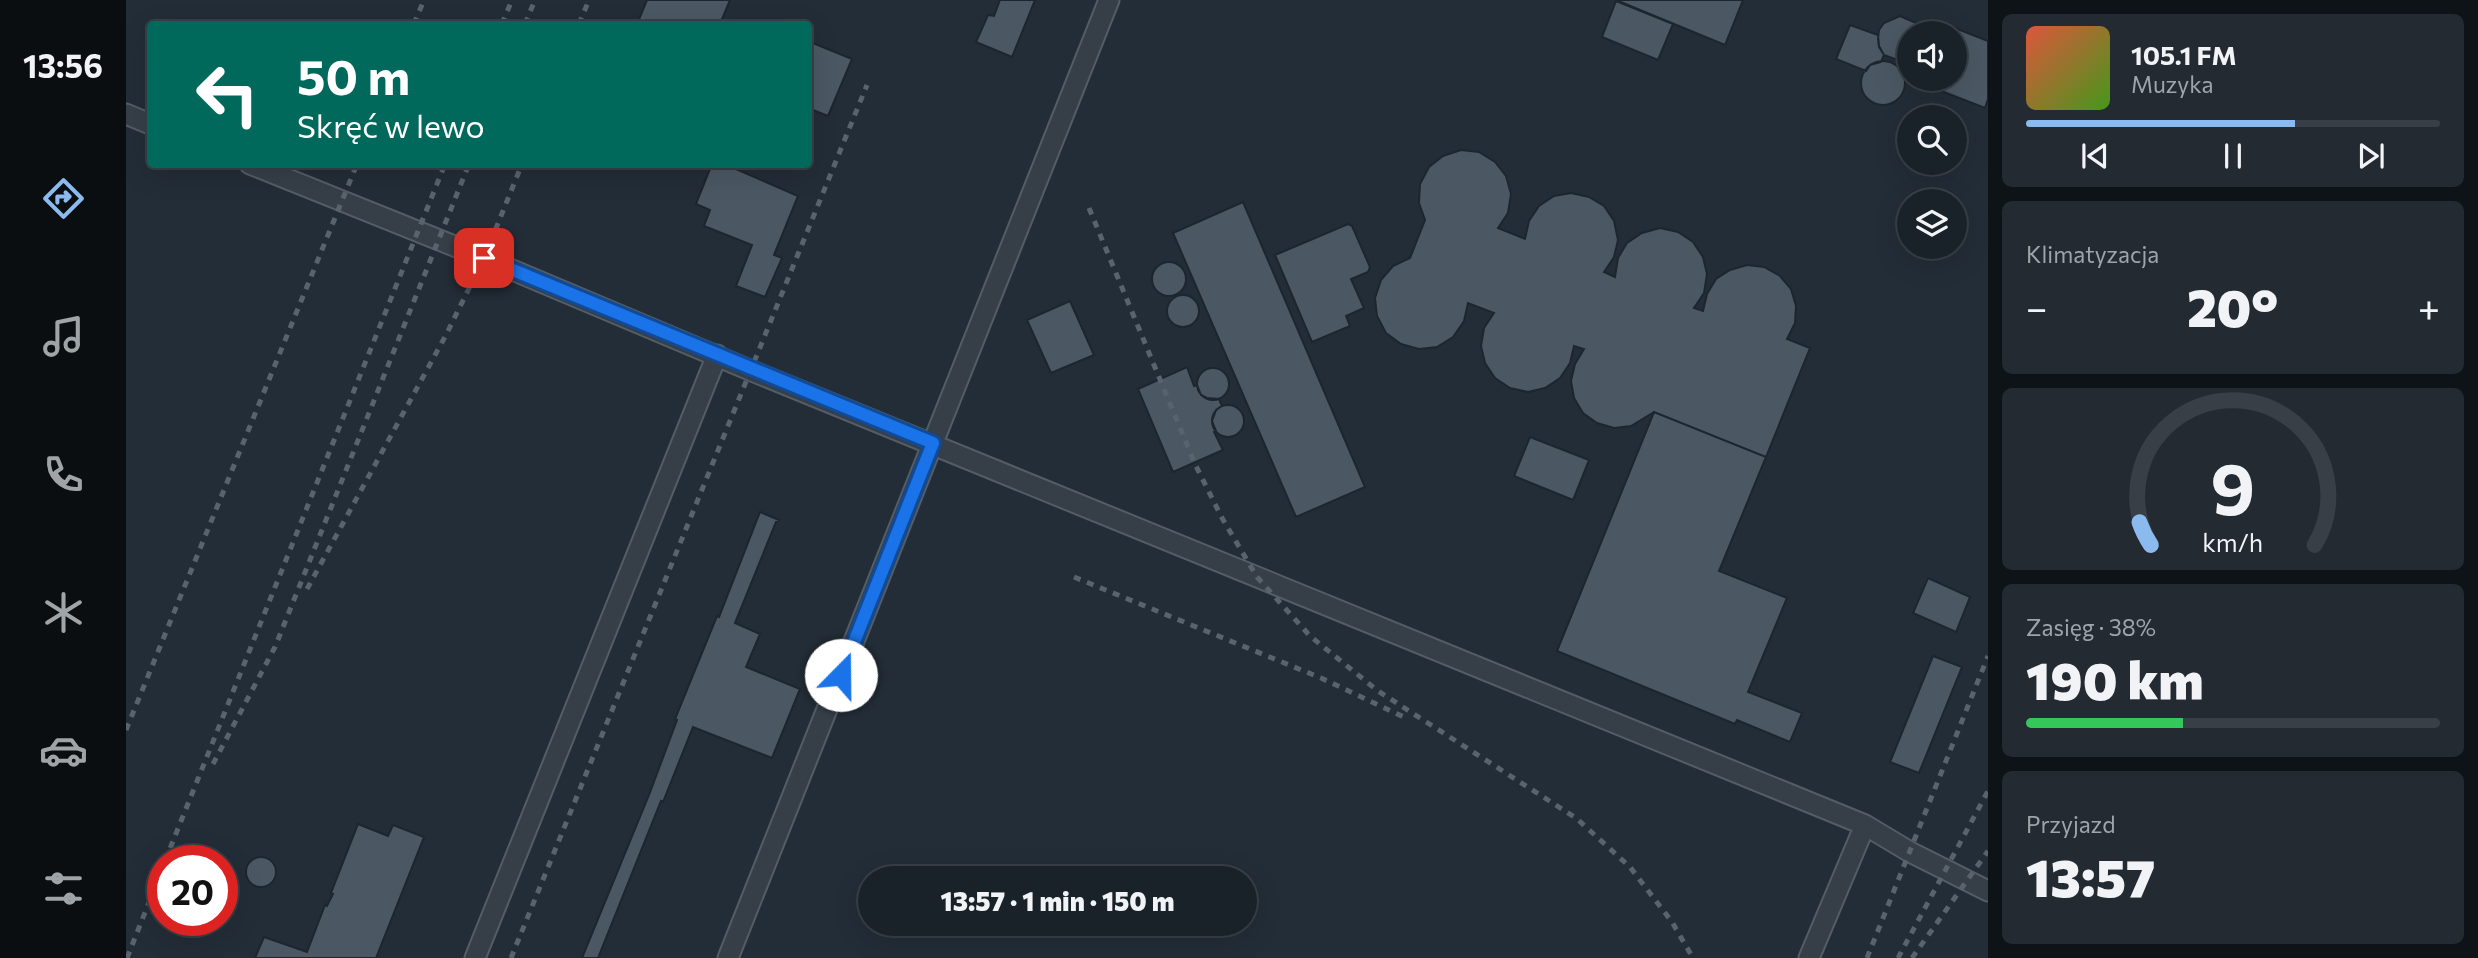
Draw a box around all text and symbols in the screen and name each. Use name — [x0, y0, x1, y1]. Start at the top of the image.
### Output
map controls — [1897, 21, 1967, 259]
button: sound — [1897, 21, 1967, 91]
text: 105.1 FM — [2131, 39, 2237, 70]
text: 13:56 — [23, 45, 103, 85]
text: 50 m — [297, 45, 410, 105]
icon: left — [182, 49, 273, 140]
text: Muzyka — [2131, 70, 2214, 98]
text: Skręć w lewo — [297, 105, 485, 145]
button: search — [1897, 105, 1967, 175]
icon: previous — [2076, 137, 2114, 175]
icon: pause — [2214, 137, 2252, 175]
icon: next — [2352, 137, 2390, 175]
icon: directions — [39, 174, 88, 223]
button: layers — [1897, 189, 1967, 259]
pin — [454, 228, 514, 288]
icon: arrive — [465, 239, 503, 277]
text: Klimatyzacja — [2026, 240, 2159, 268]
text: 20° — [2187, 274, 2278, 338]
text: − — [2026, 283, 2048, 330]
text: + — [2418, 283, 2440, 330]
icon: music — [39, 312, 88, 361]
text: 9 — [2211, 441, 2255, 530]
icon: phone — [39, 450, 88, 499]
text: km/h — [2203, 527, 2263, 557]
icon: climate — [39, 588, 88, 637]
text: Zasięg · 38% — [2026, 613, 2156, 641]
position arrow — [804, 638, 878, 712]
text: 190 km — [2026, 647, 2204, 711]
icon: car — [39, 726, 88, 775]
text: Przyjazd — [2026, 810, 2116, 838]
text: 13:57 — [2026, 844, 2155, 908]
speed limit sign: 20 — [147, 845, 238, 936]
icon: filters — [39, 864, 88, 913]
text: 13:57 · 1 min · 150 m — [941, 885, 1174, 916]

